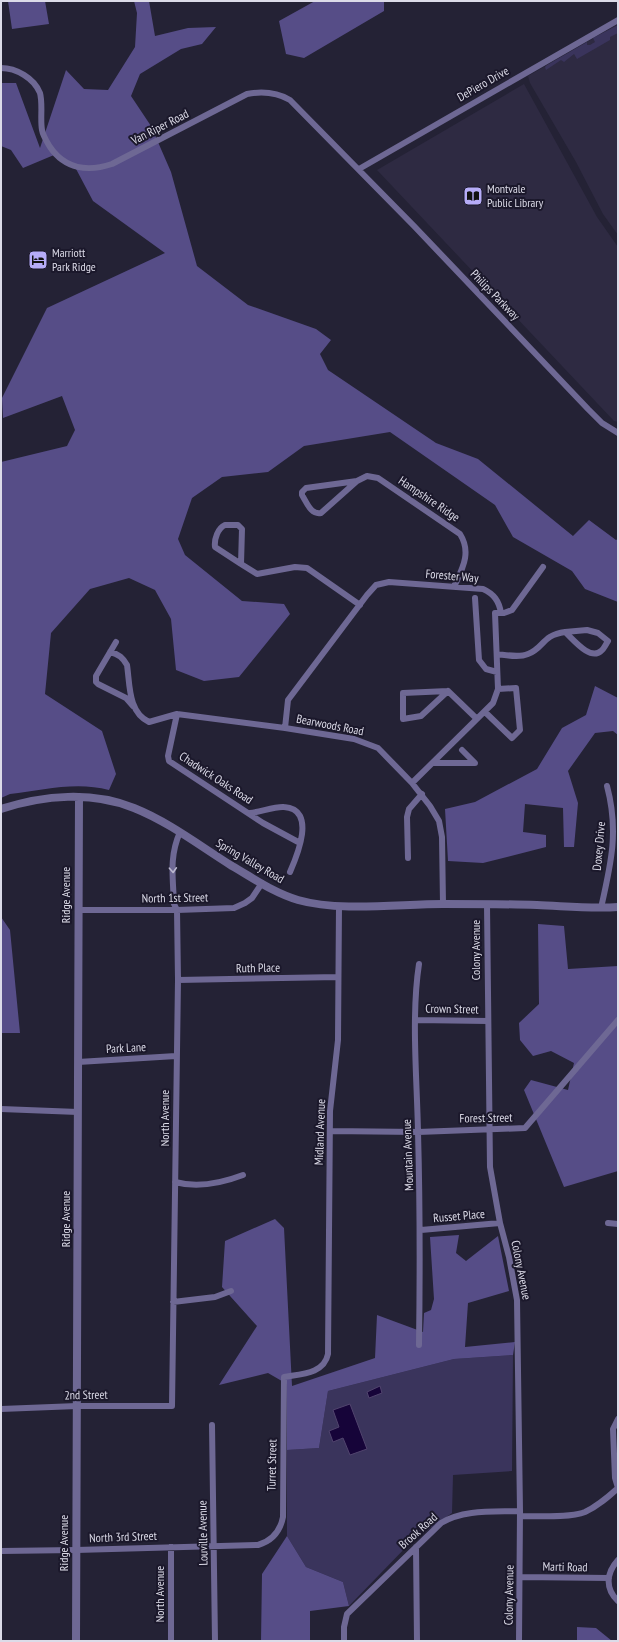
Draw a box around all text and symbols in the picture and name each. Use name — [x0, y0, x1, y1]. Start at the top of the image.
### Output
street label: DePiero Drive — [454, 63, 511, 104]
street label: Van Riper Road — [128, 106, 191, 148]
place label: Montvale Public Library — [487, 181, 544, 210]
library icon: Montvale Public Library — [462, 185, 484, 207]
place label: Marriott Park Ridge — [52, 245, 96, 274]
hotel icon: Marriott Park Ridge — [27, 249, 49, 271]
street label: Philips Parkway — [467, 266, 524, 323]
street label: Hampshire Ridge — [396, 473, 463, 525]
street label: Forester Way — [425, 566, 480, 585]
street label: Bearwoods Road — [295, 711, 365, 738]
street label: Chadwick Oaks Road — [177, 748, 256, 807]
street label: Doxey Drive — [589, 821, 608, 871]
street label: Spring Valley Road — [213, 835, 287, 886]
street label: Ridge Avenue — [58, 867, 73, 923]
one-way arrow — [169, 867, 177, 873]
street label: North 1st Street — [142, 889, 209, 906]
street label: Colony Avenue — [468, 920, 483, 980]
street label: Ruth Place — [236, 960, 280, 975]
street label: Crown Street — [425, 1001, 480, 1016]
street label: Park Lane — [106, 1039, 146, 1056]
street label: North Avenue — [157, 1090, 172, 1146]
street label: Midland Avenue — [311, 1099, 328, 1165]
street label: Forest Street — [459, 1110, 513, 1125]
street label: Mountain Avenue — [399, 1119, 416, 1191]
street label: Ridge Avenue — [58, 1191, 73, 1247]
street label: Russet Place — [432, 1206, 486, 1225]
street label: Colony Avenue — [508, 1239, 535, 1301]
street label: 2nd Street — [64, 1387, 108, 1402]
street label: Turret Street — [264, 1438, 279, 1491]
street label: Louville Avenue — [194, 1500, 211, 1566]
street label: Brook Road — [395, 1509, 440, 1552]
street label: Ridge Avenue — [56, 1515, 71, 1571]
street label: North 3rd Street — [89, 1528, 158, 1545]
street label: Marti Road — [542, 1559, 588, 1574]
street label: Colony Avenue — [500, 1565, 517, 1625]
street label: North Avenue — [152, 1566, 167, 1622]

